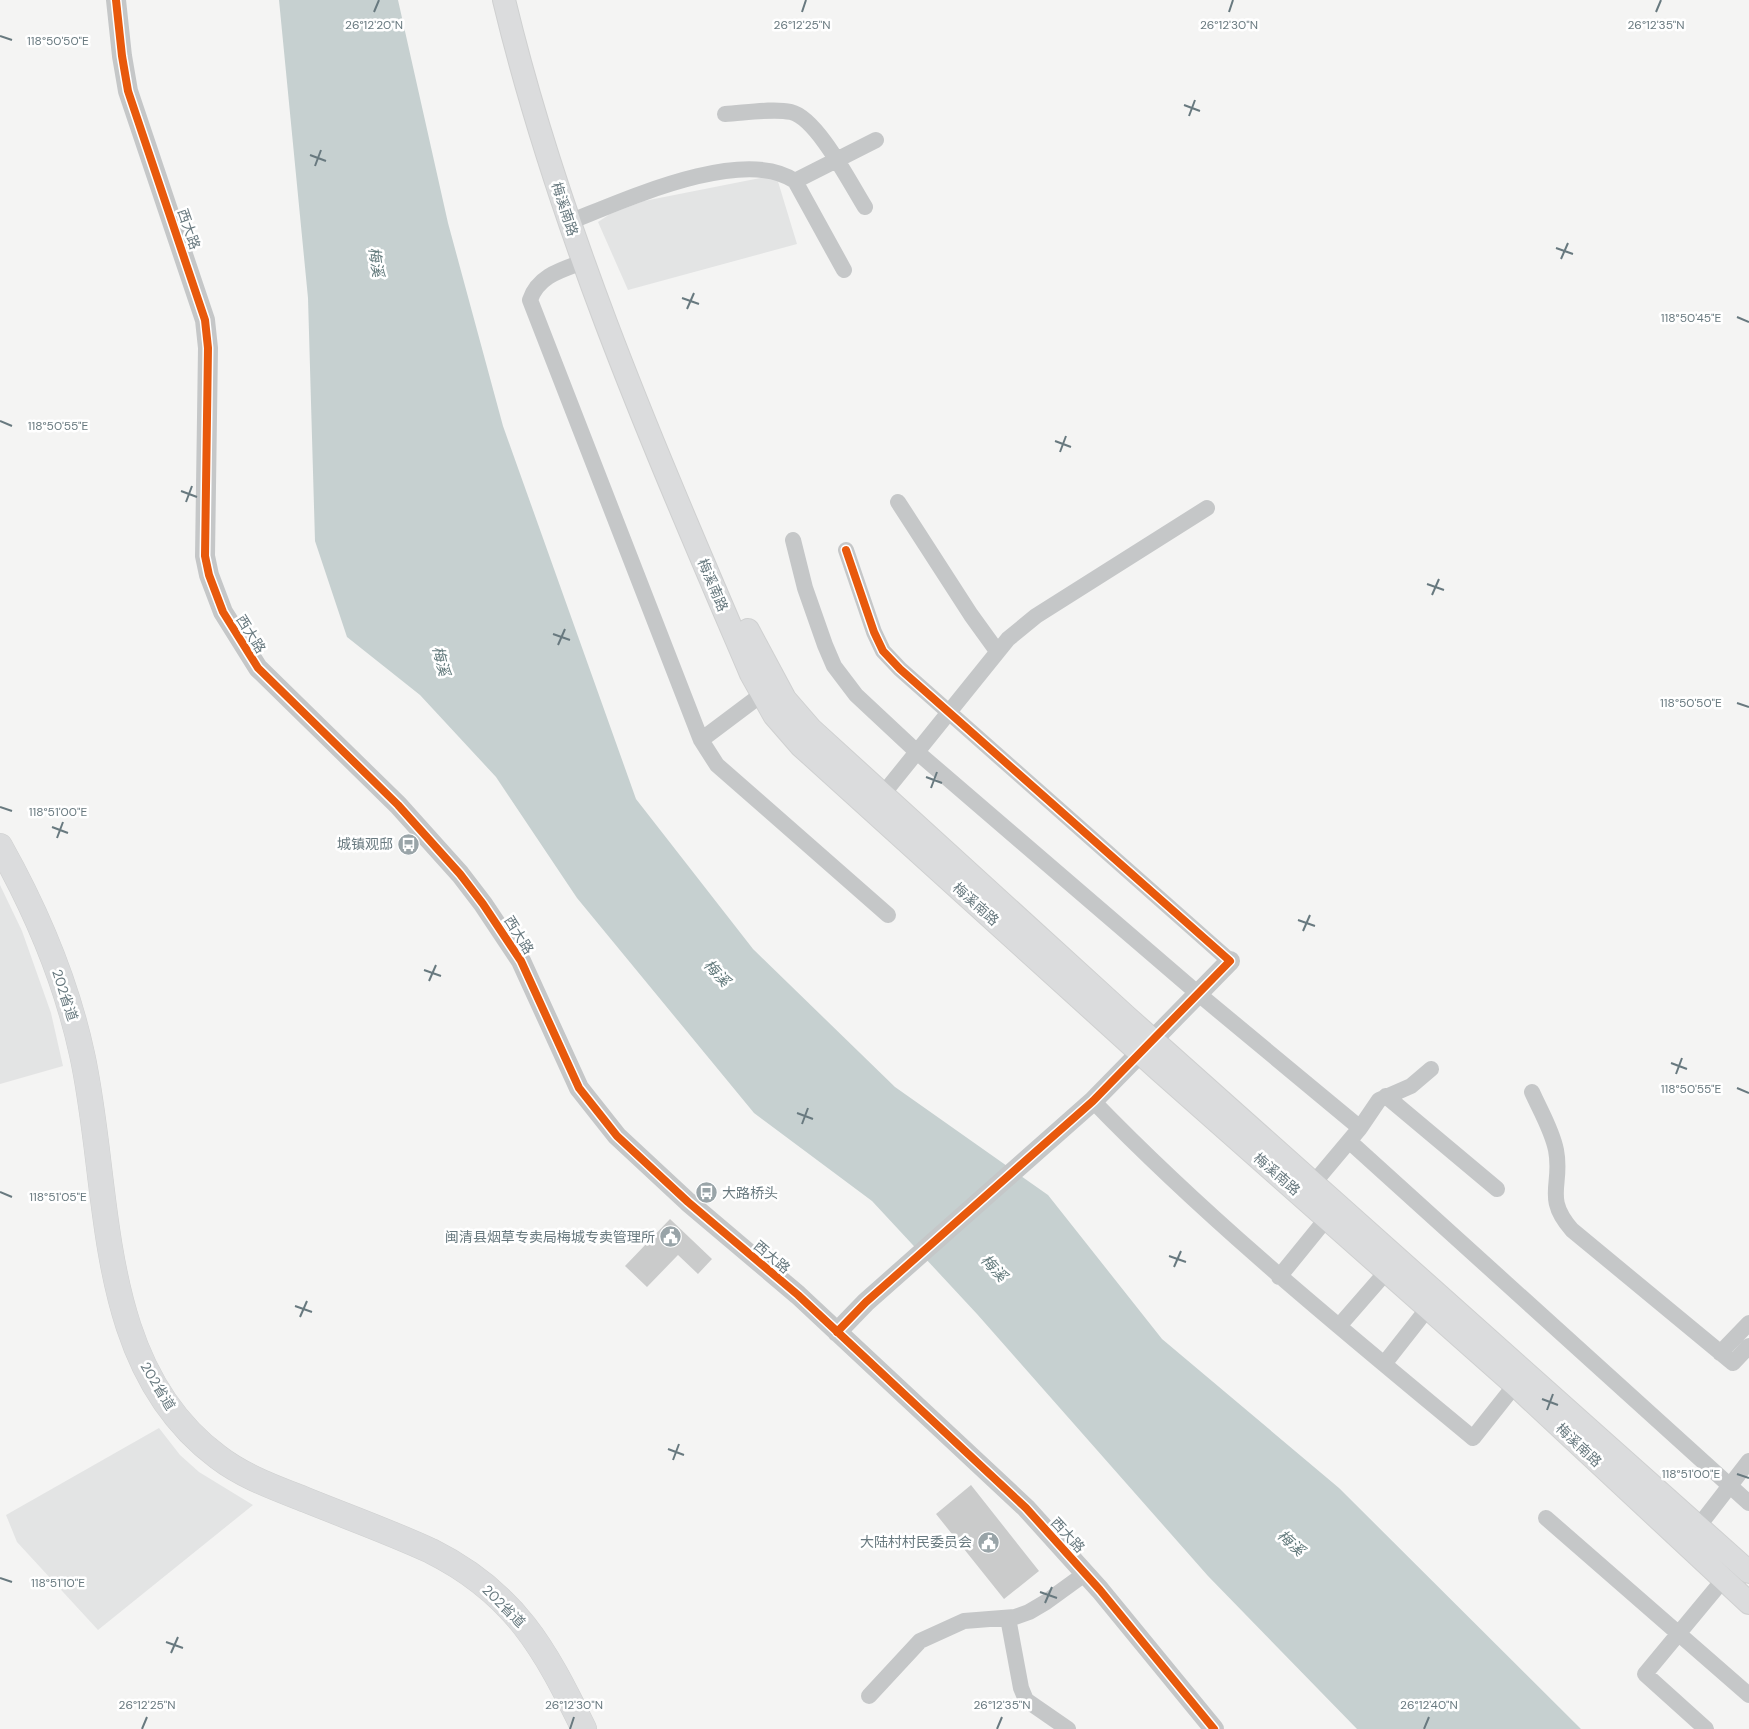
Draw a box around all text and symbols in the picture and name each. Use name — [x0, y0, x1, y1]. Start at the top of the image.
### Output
text: 26°12'20"N — [345, 17, 403, 33]
text: 26°12'25"N — [774, 17, 830, 33]
text: 26°12'30"N — [1200, 17, 1258, 33]
text: 26°12'35"N — [1627, 17, 1685, 33]
text: 118°50'50"E — [27, 33, 89, 49]
street label: 梅溪南路 — [548, 180, 582, 238]
street label: 西大路 — [174, 206, 204, 252]
water label: 梅溪 — [364, 246, 389, 280]
text: 118°50'45"E — [1661, 310, 1721, 326]
text: 118°50'55"E — [28, 418, 89, 434]
street label: 梅溪南路 — [694, 556, 732, 614]
street label: 西大路 — [232, 611, 270, 657]
water label: 梅溪 — [428, 644, 455, 680]
text: 118°50'50"E — [1660, 695, 1722, 711]
text: 118°51'00"E — [29, 804, 87, 820]
bus stop icon: 城镇观邸 — [397, 832, 421, 856]
place label: 城镇观邸 — [337, 835, 393, 853]
street label: 梅溪南路 — [949, 879, 1003, 929]
street label: 西大路 — [500, 912, 538, 958]
water label: 梅溪 — [699, 955, 736, 992]
street label: 202省道 — [48, 967, 82, 1023]
text: 118°50'55"E — [1661, 1081, 1722, 1097]
street label: 梅溪南路 — [1250, 1149, 1304, 1199]
bus stop icon: 大路桥头 — [694, 1181, 718, 1205]
place label: 大路桥头 — [722, 1184, 778, 1202]
text: 118°51'05"E — [29, 1189, 87, 1205]
public building icon: 闽清县烟草专卖局梅城专卖管理所 — [659, 1225, 683, 1249]
place label: 闽清县烟草专卖局梅城专卖管理所 — [445, 1228, 655, 1246]
street label: 西大路 — [750, 1237, 794, 1277]
water label: 梅溪 — [976, 1250, 1013, 1287]
street label: 202省道 — [137, 1358, 179, 1414]
street label: 梅溪南路 — [1552, 1419, 1606, 1471]
text: 118°51'00"E — [1662, 1466, 1720, 1482]
street label: 西大路 — [1047, 1514, 1089, 1556]
water label: 梅溪 — [1273, 1526, 1310, 1562]
public building icon: 大陆村村民委员会 — [976, 1530, 1000, 1554]
place label: 大陆村村民委员会 — [860, 1533, 972, 1551]
text: 118°51'10"E — [31, 1575, 85, 1591]
street label: 202省道 — [479, 1581, 529, 1631]
text: 26°12'25"N — [119, 1697, 175, 1713]
text: 26°12'30"N — [545, 1697, 603, 1713]
text: 26°12'35"N — [973, 1697, 1031, 1713]
text: 26°12'40"N — [1400, 1697, 1458, 1713]

